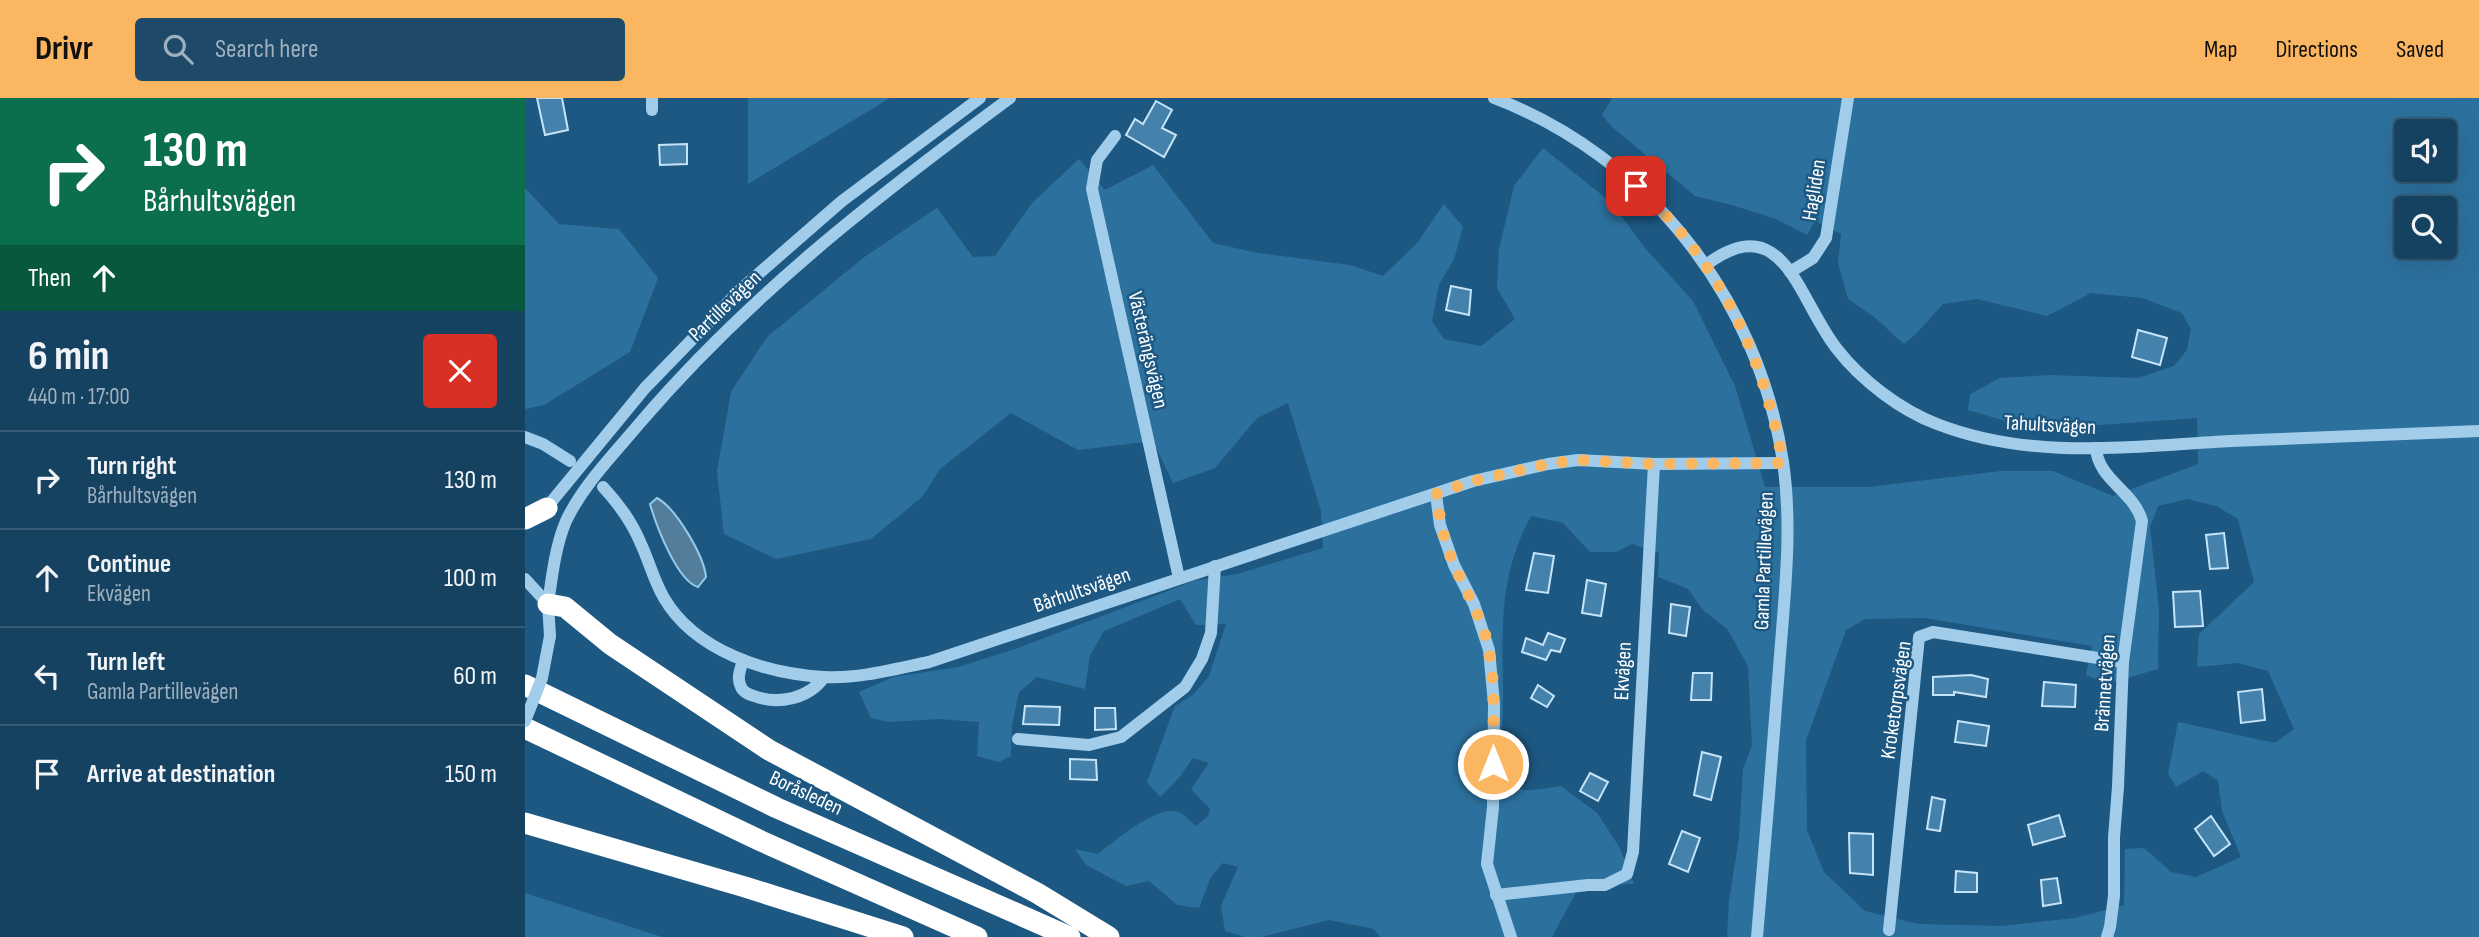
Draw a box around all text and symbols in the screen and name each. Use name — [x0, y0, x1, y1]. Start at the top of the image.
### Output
search box — [135, 18, 625, 81]
text: Drivr — [35, 29, 93, 69]
icon: search — [159, 30, 197, 68]
text: Search here — [215, 34, 318, 65]
text: Map — [2204, 35, 2237, 64]
text: Directions — [2275, 35, 2358, 64]
text: Saved — [2396, 35, 2444, 64]
map controls — [2394, 119, 2457, 259]
button: sound — [2394, 119, 2457, 182]
text: 130 m — [143, 122, 248, 181]
icon: right — [28, 126, 119, 217]
pin — [1606, 156, 1666, 216]
street label: Hagliden — [1797, 158, 1831, 222]
icon: arrive — [1617, 167, 1655, 205]
text: Bårhultsvägen — [143, 182, 296, 221]
button: search — [2394, 196, 2457, 259]
icon: ahead — [85, 259, 123, 297]
text: Then — [28, 263, 71, 294]
street label: Partillevägen — [684, 265, 766, 347]
street label: Västerängsvägen — [1122, 289, 1174, 411]
text: 6 min — [28, 331, 109, 382]
button: close — [423, 334, 497, 408]
text: 440 m · 17:00 — [28, 383, 130, 411]
street label: Tahultsvägen — [2003, 410, 2097, 440]
text: Turn right — [87, 451, 176, 482]
icon: right — [28, 461, 66, 499]
text: 130 m — [445, 465, 497, 496]
text: Bårhultsvägen — [87, 482, 197, 510]
street label: Gamla Partillevägen — [1749, 491, 1779, 631]
text: Continue — [87, 549, 171, 580]
icon: ahead — [28, 559, 66, 597]
street label: Bårhultsvägen — [1030, 562, 1134, 618]
text: 100 m — [444, 563, 497, 594]
text: Ekvägen — [87, 580, 151, 608]
street label: Brännetvägen — [2089, 633, 2121, 733]
street label: Kroketorpsvägen — [1875, 640, 1917, 760]
street label: Ekvägen — [1609, 641, 1637, 701]
text: Turn left — [87, 647, 165, 678]
icon: left — [28, 657, 66, 695]
text: 60 m — [453, 661, 497, 692]
text: Gamla Partillevägen — [87, 678, 238, 706]
position arrow — [1456, 727, 1530, 801]
icon: arrive — [28, 755, 66, 793]
text: Arrive at destination — [87, 759, 275, 790]
text: 150 m — [445, 759, 497, 790]
street label: Boråsleden — [765, 765, 847, 821]

